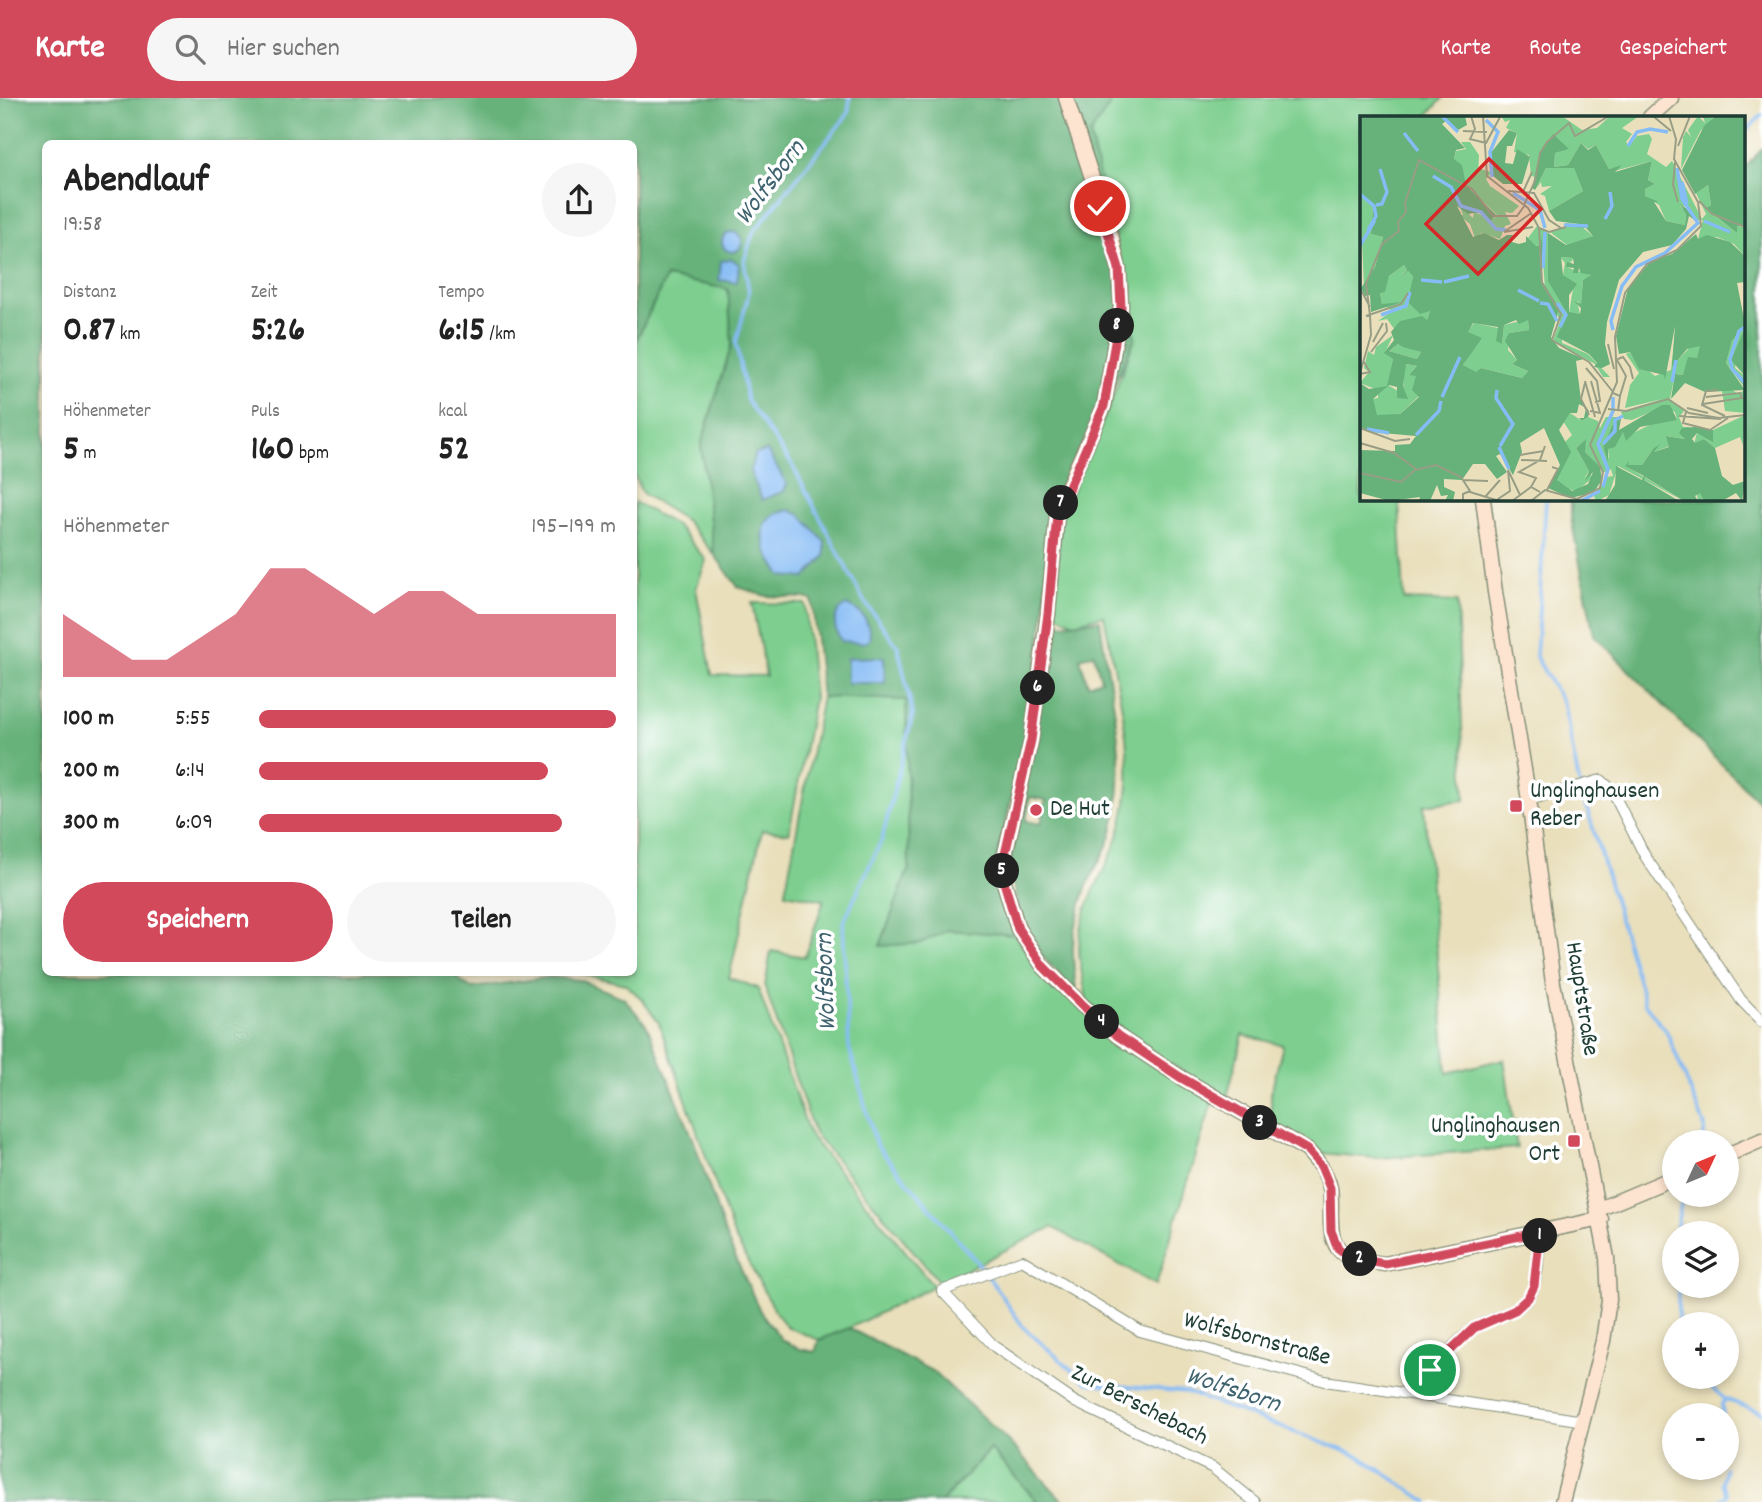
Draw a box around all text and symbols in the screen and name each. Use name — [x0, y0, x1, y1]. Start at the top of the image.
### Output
search box — [147, 18, 637, 81]
text: Karte — [35, 26, 105, 73]
icon: search — [171, 30, 209, 68]
text: Hier suchen — [227, 31, 340, 68]
text: Karte — [1440, 32, 1491, 66]
text: Route — [1529, 32, 1581, 66]
text: Gespeichert — [1619, 32, 1727, 66]
inset map — [1360, 116, 1744, 500]
water label: Wolfsborn — [727, 132, 816, 233]
text: Abendlauf — [63, 155, 209, 210]
button: share — [542, 163, 616, 237]
pin — [1070, 176, 1130, 236]
icon: check — [1081, 187, 1119, 225]
text: 19:58 — [63, 209, 102, 242]
text: Distanz — [63, 280, 116, 307]
text: Zeit — [251, 280, 278, 307]
text: Tempo — [438, 280, 485, 307]
text: 0.87 — [63, 307, 115, 357]
text: 5:26 — [251, 307, 305, 357]
text: 6:15 — [438, 307, 485, 357]
pin: 8 — [1100, 308, 1134, 344]
text: 8 — [1113, 312, 1120, 339]
text: km — [115, 322, 141, 349]
text: /km — [485, 322, 516, 349]
text: Höhenmeter — [63, 399, 151, 426]
text: Puls — [251, 399, 280, 426]
text: kcal — [438, 399, 467, 426]
text: 5 — [63, 426, 79, 476]
text: 160 — [251, 426, 295, 476]
text: 52 — [438, 426, 470, 476]
text: m — [79, 441, 97, 468]
text: bpm — [295, 441, 329, 468]
pin: 7 — [1044, 486, 1078, 520]
text: 7 — [1057, 489, 1064, 516]
text: Höhenmeter — [63, 511, 169, 544]
text: 195–199 m — [531, 511, 616, 544]
pin: 6 — [1020, 670, 1056, 706]
text: 6 — [1033, 674, 1042, 701]
text: 100 m — [63, 703, 114, 736]
text: 5:55 — [175, 703, 211, 736]
text: 200 m — [63, 755, 119, 788]
text: 6:14 — [175, 755, 205, 788]
place label: Unglinghausen Reber — [1530, 775, 1659, 837]
place label: De Hut — [1050, 793, 1110, 827]
marker: Unglinghausen Reber — [1508, 798, 1524, 814]
marker: De Hut — [1028, 802, 1044, 818]
text: 300 m — [63, 807, 119, 840]
text: 6:09 — [175, 807, 213, 840]
pin: 5 — [984, 854, 1020, 888]
text: 5 — [997, 857, 1006, 884]
button: Speichern — [63, 882, 333, 962]
button: Teilen — [347, 882, 616, 962]
water label: Wolfsborn — [807, 932, 847, 1031]
street label: Hauptstraße — [1555, 940, 1607, 1058]
pin: 4 — [1084, 1004, 1120, 1040]
text: 4 — [1098, 1008, 1105, 1035]
pin: 3 — [1242, 1105, 1278, 1140]
text: 3 — [1255, 1109, 1264, 1136]
place label: Unglinghausen Ort — [1431, 1110, 1560, 1172]
north arrow — [1662, 1130, 1740, 1208]
map controls — [1662, 1130, 1739, 1480]
marker: Unglinghausen Ort — [1566, 1133, 1582, 1149]
pin: 1 — [1522, 1218, 1558, 1254]
button: layers — [1662, 1221, 1739, 1298]
text: 1 — [1537, 1222, 1542, 1249]
pin: 2 — [1342, 1242, 1378, 1276]
text: 2 — [1355, 1245, 1364, 1272]
street label: Wolfsbornstraße — [1180, 1304, 1334, 1376]
button: + — [1662, 1312, 1739, 1389]
pin — [1400, 1340, 1460, 1400]
icon: arrive — [1411, 1351, 1449, 1389]
street label: Zur Berschebach — [1065, 1357, 1213, 1455]
water label: Wolfsborn — [1181, 1358, 1286, 1424]
button: − — [1662, 1403, 1739, 1480]

